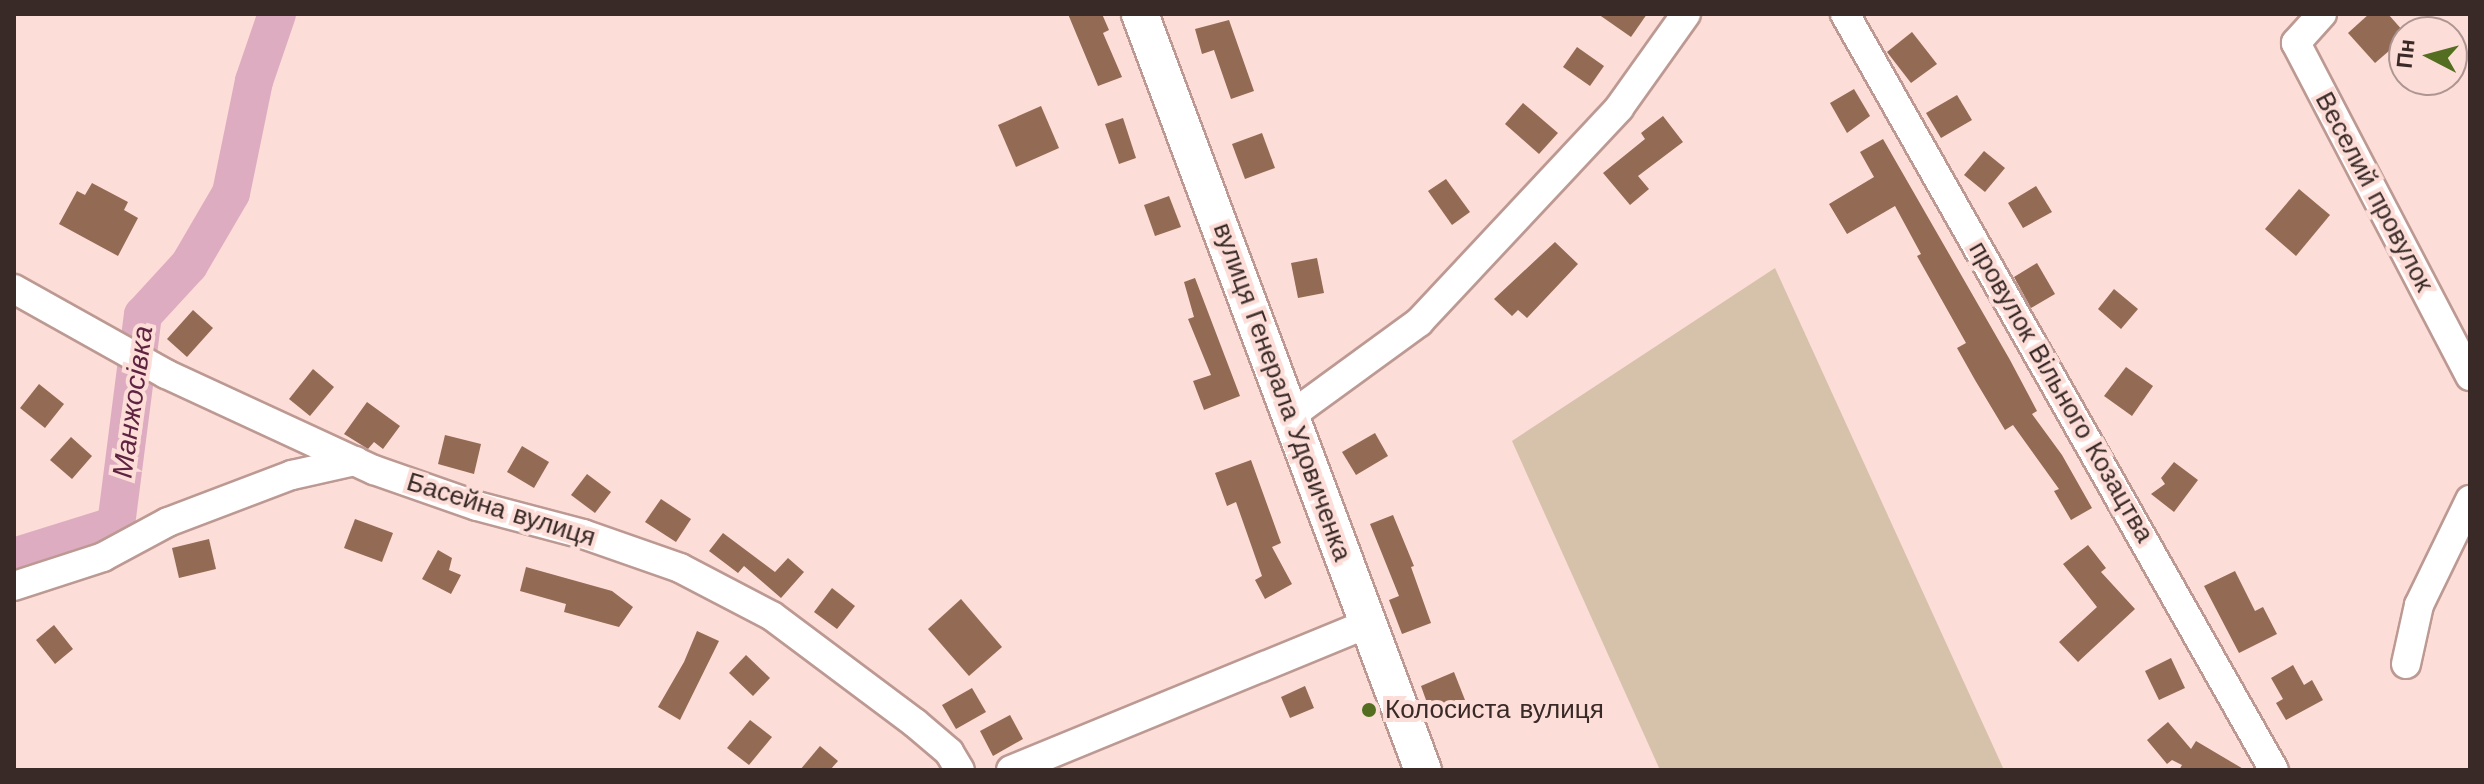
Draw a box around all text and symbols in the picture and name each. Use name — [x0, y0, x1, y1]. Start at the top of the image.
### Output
north arrow — [2388, 16, 2468, 96]
text: Пн — [2392, 38, 2420, 69]
street label: Веселий провулок — [2308, 87, 2440, 297]
street label: вулиця Генерала Удовиченка — [1206, 219, 1358, 565]
street label: провулок Вільного Козацтва — [1962, 236, 2160, 548]
water label: Манжосівка — [106, 324, 160, 480]
street label: Басейна вулиця — [403, 466, 599, 554]
place label: Колосиста вулиця — [1385, 694, 1604, 726]
marker: Колосиста вулиця — [1360, 701, 1378, 719]

